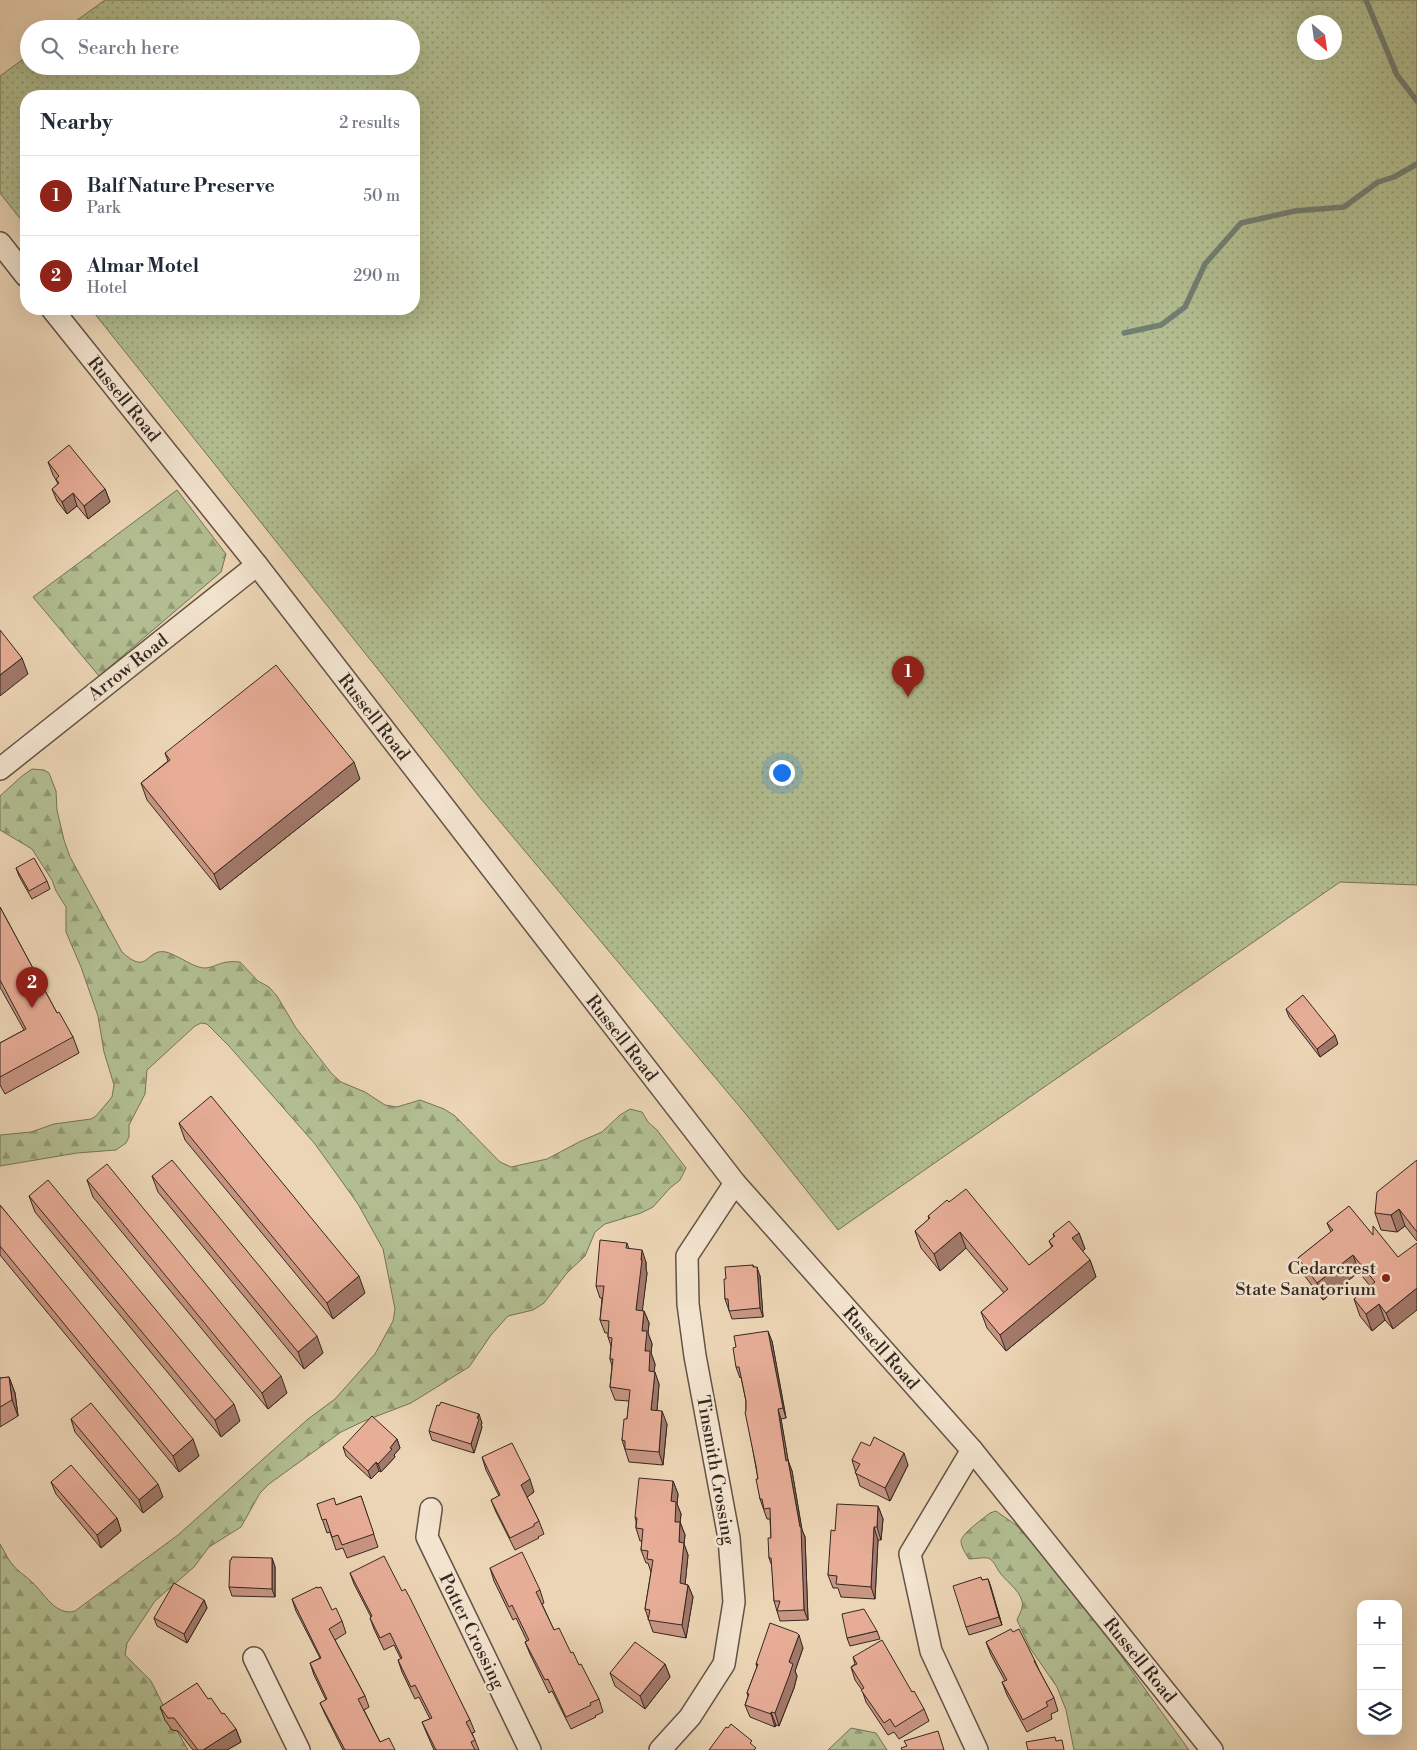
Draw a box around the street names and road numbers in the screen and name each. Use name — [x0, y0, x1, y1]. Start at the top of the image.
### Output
street label: Russell Road — [82, 352, 166, 447]
street label: Arrow Road — [83, 628, 174, 707]
street label: Russell Road — [333, 669, 415, 766]
street label: Russell Road — [581, 990, 663, 1087]
street label: Russell Road — [837, 1302, 924, 1395]
street label: Tinsmith Crossing — [691, 1394, 740, 1547]
street label: Potter Crossing — [434, 1570, 510, 1694]
street label: Russell Road — [1098, 1613, 1182, 1708]

